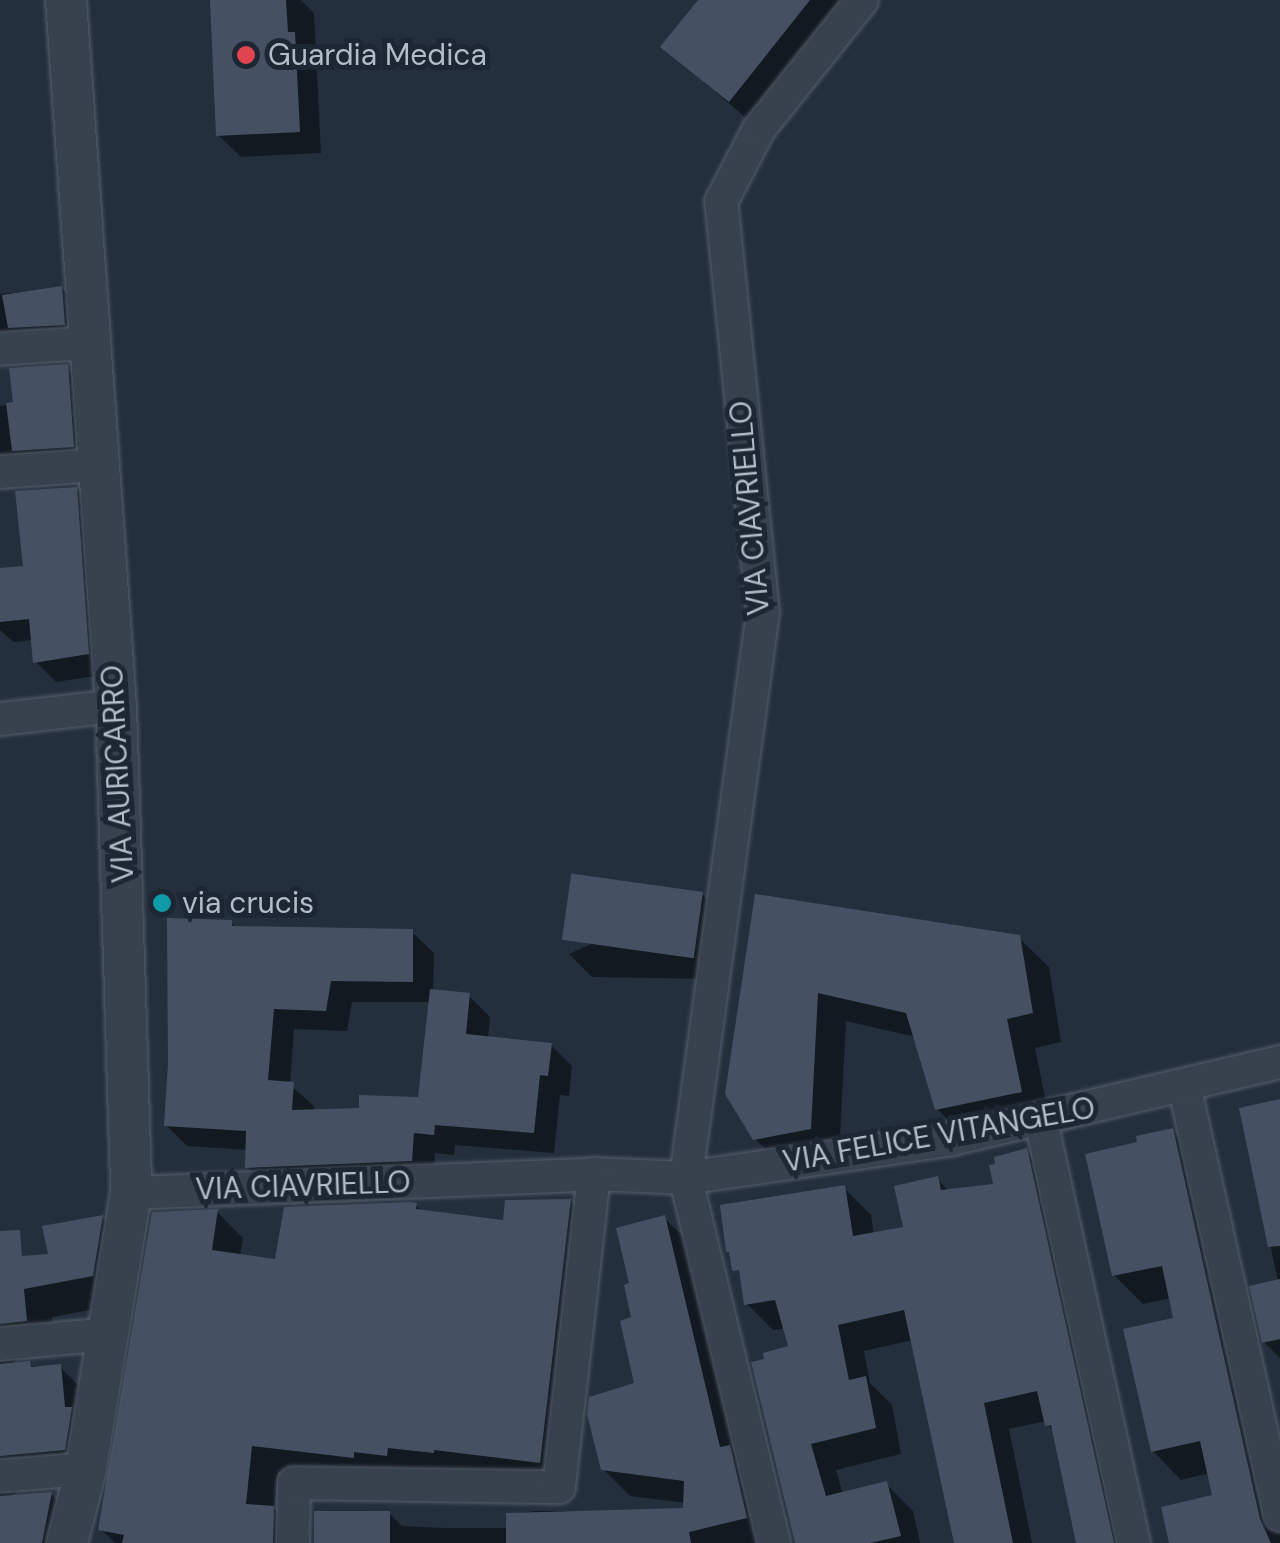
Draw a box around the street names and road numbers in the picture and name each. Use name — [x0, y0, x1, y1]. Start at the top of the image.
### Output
street label: VIA CIAVRIELLO — [723, 399, 777, 617]
street label: VIA AURICARRO — [94, 664, 142, 884]
street label: VIA FELICE VITANGELO — [780, 1090, 1098, 1180]
street label: VIA CIAVRIELLO — [195, 1164, 411, 1208]

